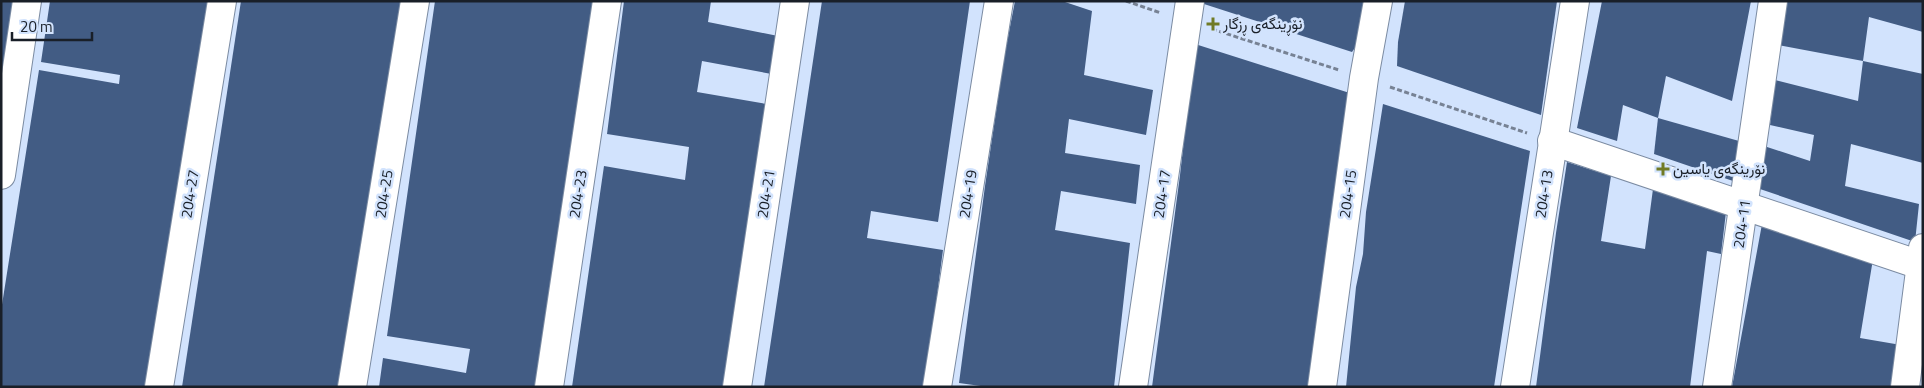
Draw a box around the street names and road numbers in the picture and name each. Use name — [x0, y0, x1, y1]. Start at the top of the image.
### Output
street label: 204-27 — [174, 168, 205, 220]
street label: 204-25 — [368, 168, 399, 220]
street label: 204-23 — [562, 168, 593, 220]
street label: 204-21 — [750, 168, 781, 220]
street label: 204-19 — [952, 168, 983, 220]
street label: 204-17 — [1147, 168, 1176, 220]
street label: 204-15 — [1333, 168, 1362, 220]
street label: 204-13 — [1528, 168, 1559, 220]
street label: 204-11 — [1727, 198, 1756, 250]

